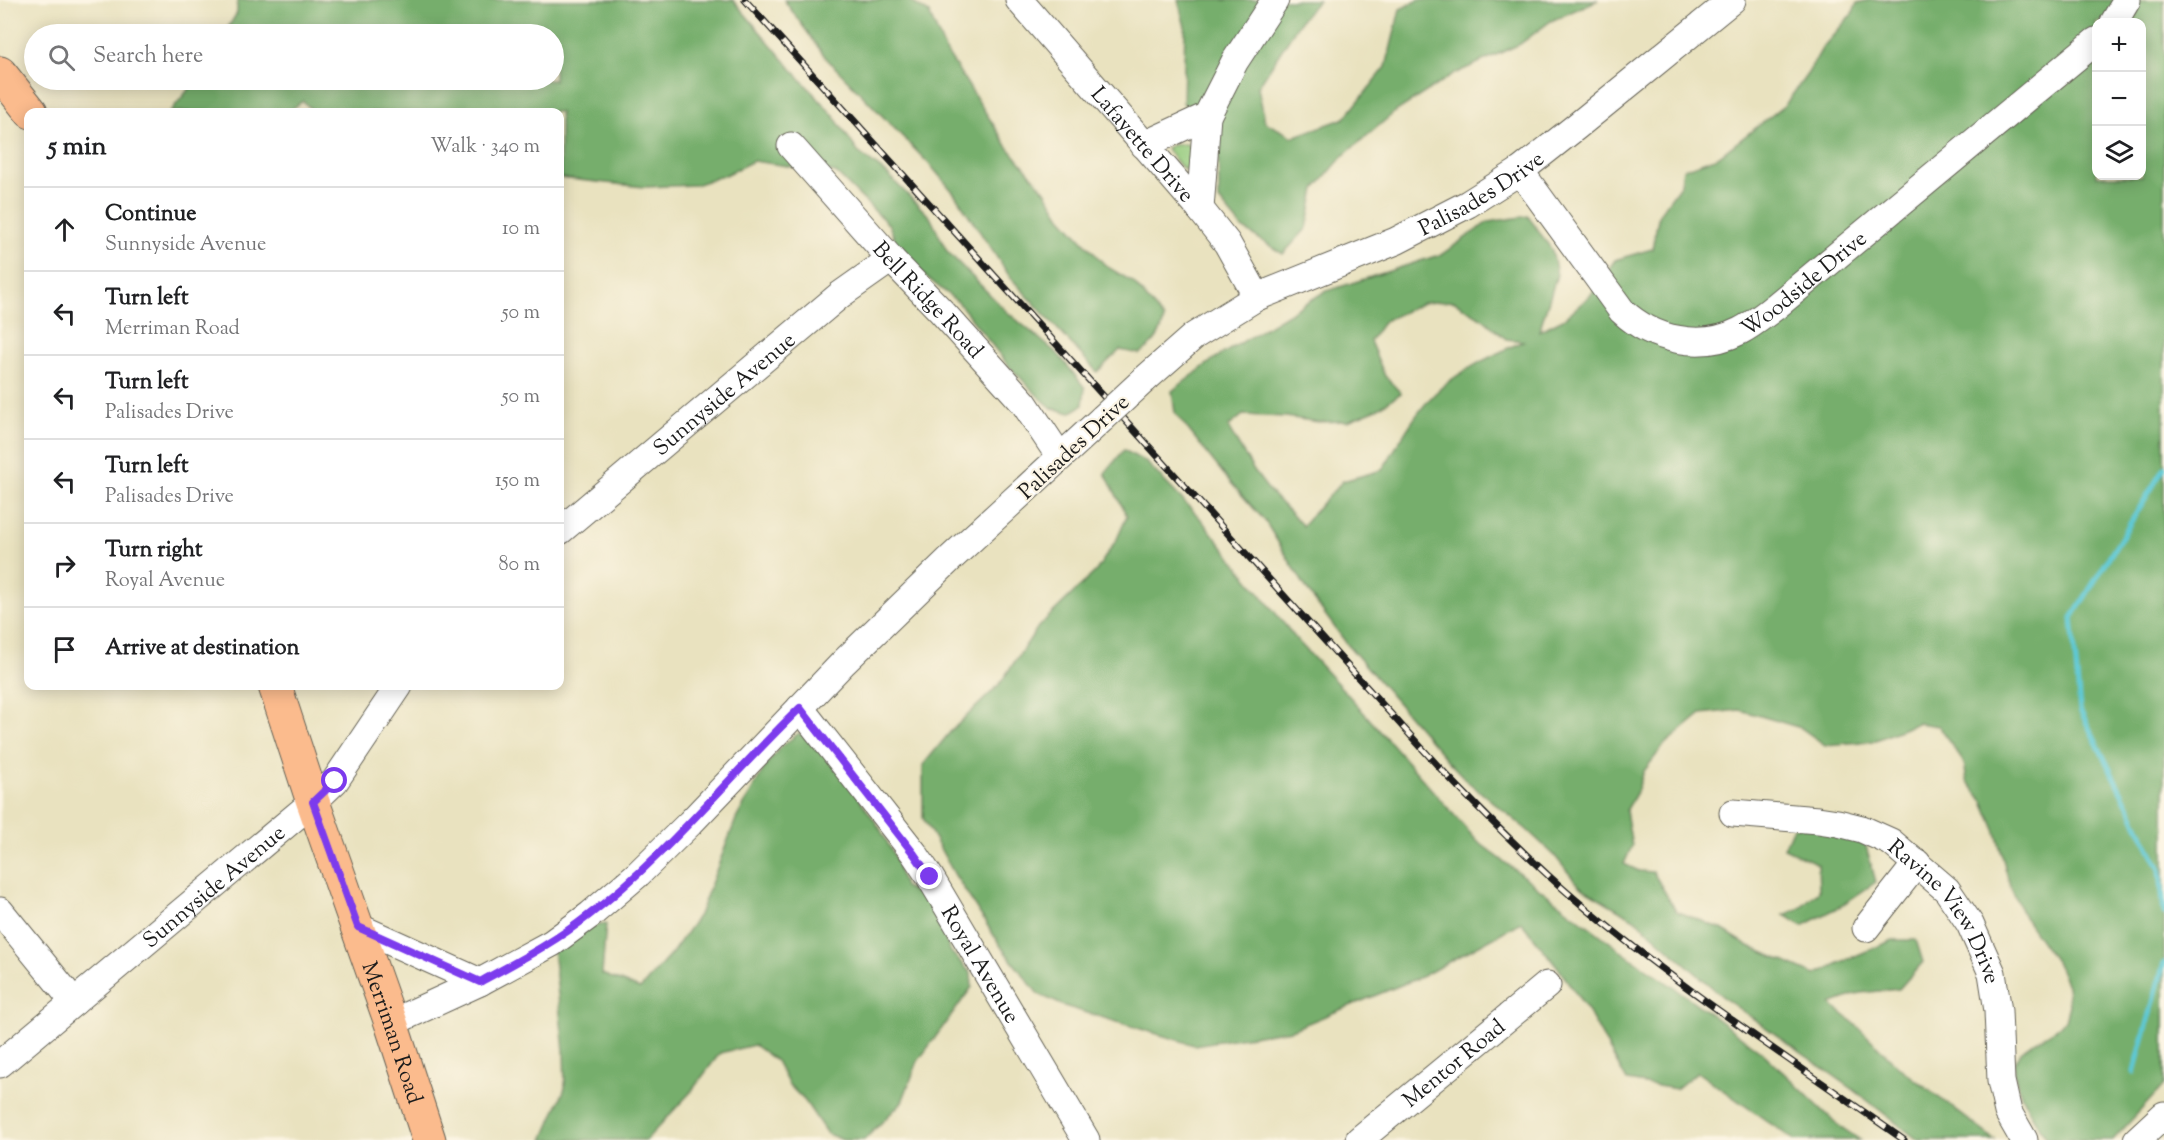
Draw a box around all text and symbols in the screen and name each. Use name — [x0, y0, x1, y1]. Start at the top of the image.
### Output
map controls — [2092, 18, 2146, 180]
button: + — [2092, 18, 2146, 72]
search box — [24, 24, 564, 90]
icon: search — [45, 41, 78, 74]
text: Search here — [93, 41, 203, 73]
button: − — [2092, 72, 2146, 126]
street label: Lafayette Drive — [1082, 80, 1201, 211]
button: layers — [2092, 126, 2146, 180]
text: 5 min — [48, 129, 107, 166]
text: Walk · 340 m — [430, 133, 540, 162]
street label: Palisades Drive — [1414, 145, 1552, 246]
text: Continue — [105, 199, 196, 231]
icon: ahead — [48, 213, 81, 246]
text: 10 m — [502, 215, 540, 244]
street label: Woodside Drive — [1735, 224, 1875, 346]
text: Sunnyside Avenue — [105, 231, 266, 260]
street label: Bell Ridge Road — [864, 235, 990, 367]
text: Turn left — [105, 283, 188, 315]
icon: left — [48, 297, 81, 330]
text: 50 m — [502, 299, 540, 328]
text: Merriman Road — [105, 315, 240, 344]
street label: Sunnyside Avenue — [647, 326, 804, 465]
text: Turn left — [105, 367, 188, 399]
icon: left — [48, 381, 81, 414]
text: 50 m — [502, 383, 540, 412]
street label: Palisades Drive — [1012, 388, 1138, 508]
text: Palisades Drive — [105, 399, 234, 428]
text: Turn left — [105, 451, 188, 483]
icon: left — [48, 465, 81, 498]
text: 150 m — [495, 467, 540, 496]
text: Palisades Drive — [105, 483, 234, 512]
text: Turn right — [105, 535, 202, 567]
icon: right — [48, 549, 81, 582]
text: 80 m — [499, 551, 540, 580]
text: Royal Avenue — [105, 567, 225, 596]
icon: arrive — [48, 633, 81, 666]
text: Arrive at destination — [105, 633, 300, 665]
route start — [321, 767, 347, 793]
street label: Sunnyside Avenue — [137, 819, 294, 957]
street label: Ravine View Drive — [1879, 833, 2006, 986]
route end — [916, 863, 942, 889]
street label: Royal Avenue — [931, 900, 1026, 1030]
street label: Merriman Road — [352, 958, 429, 1109]
street label: Mentor Road — [1397, 1013, 1513, 1117]

